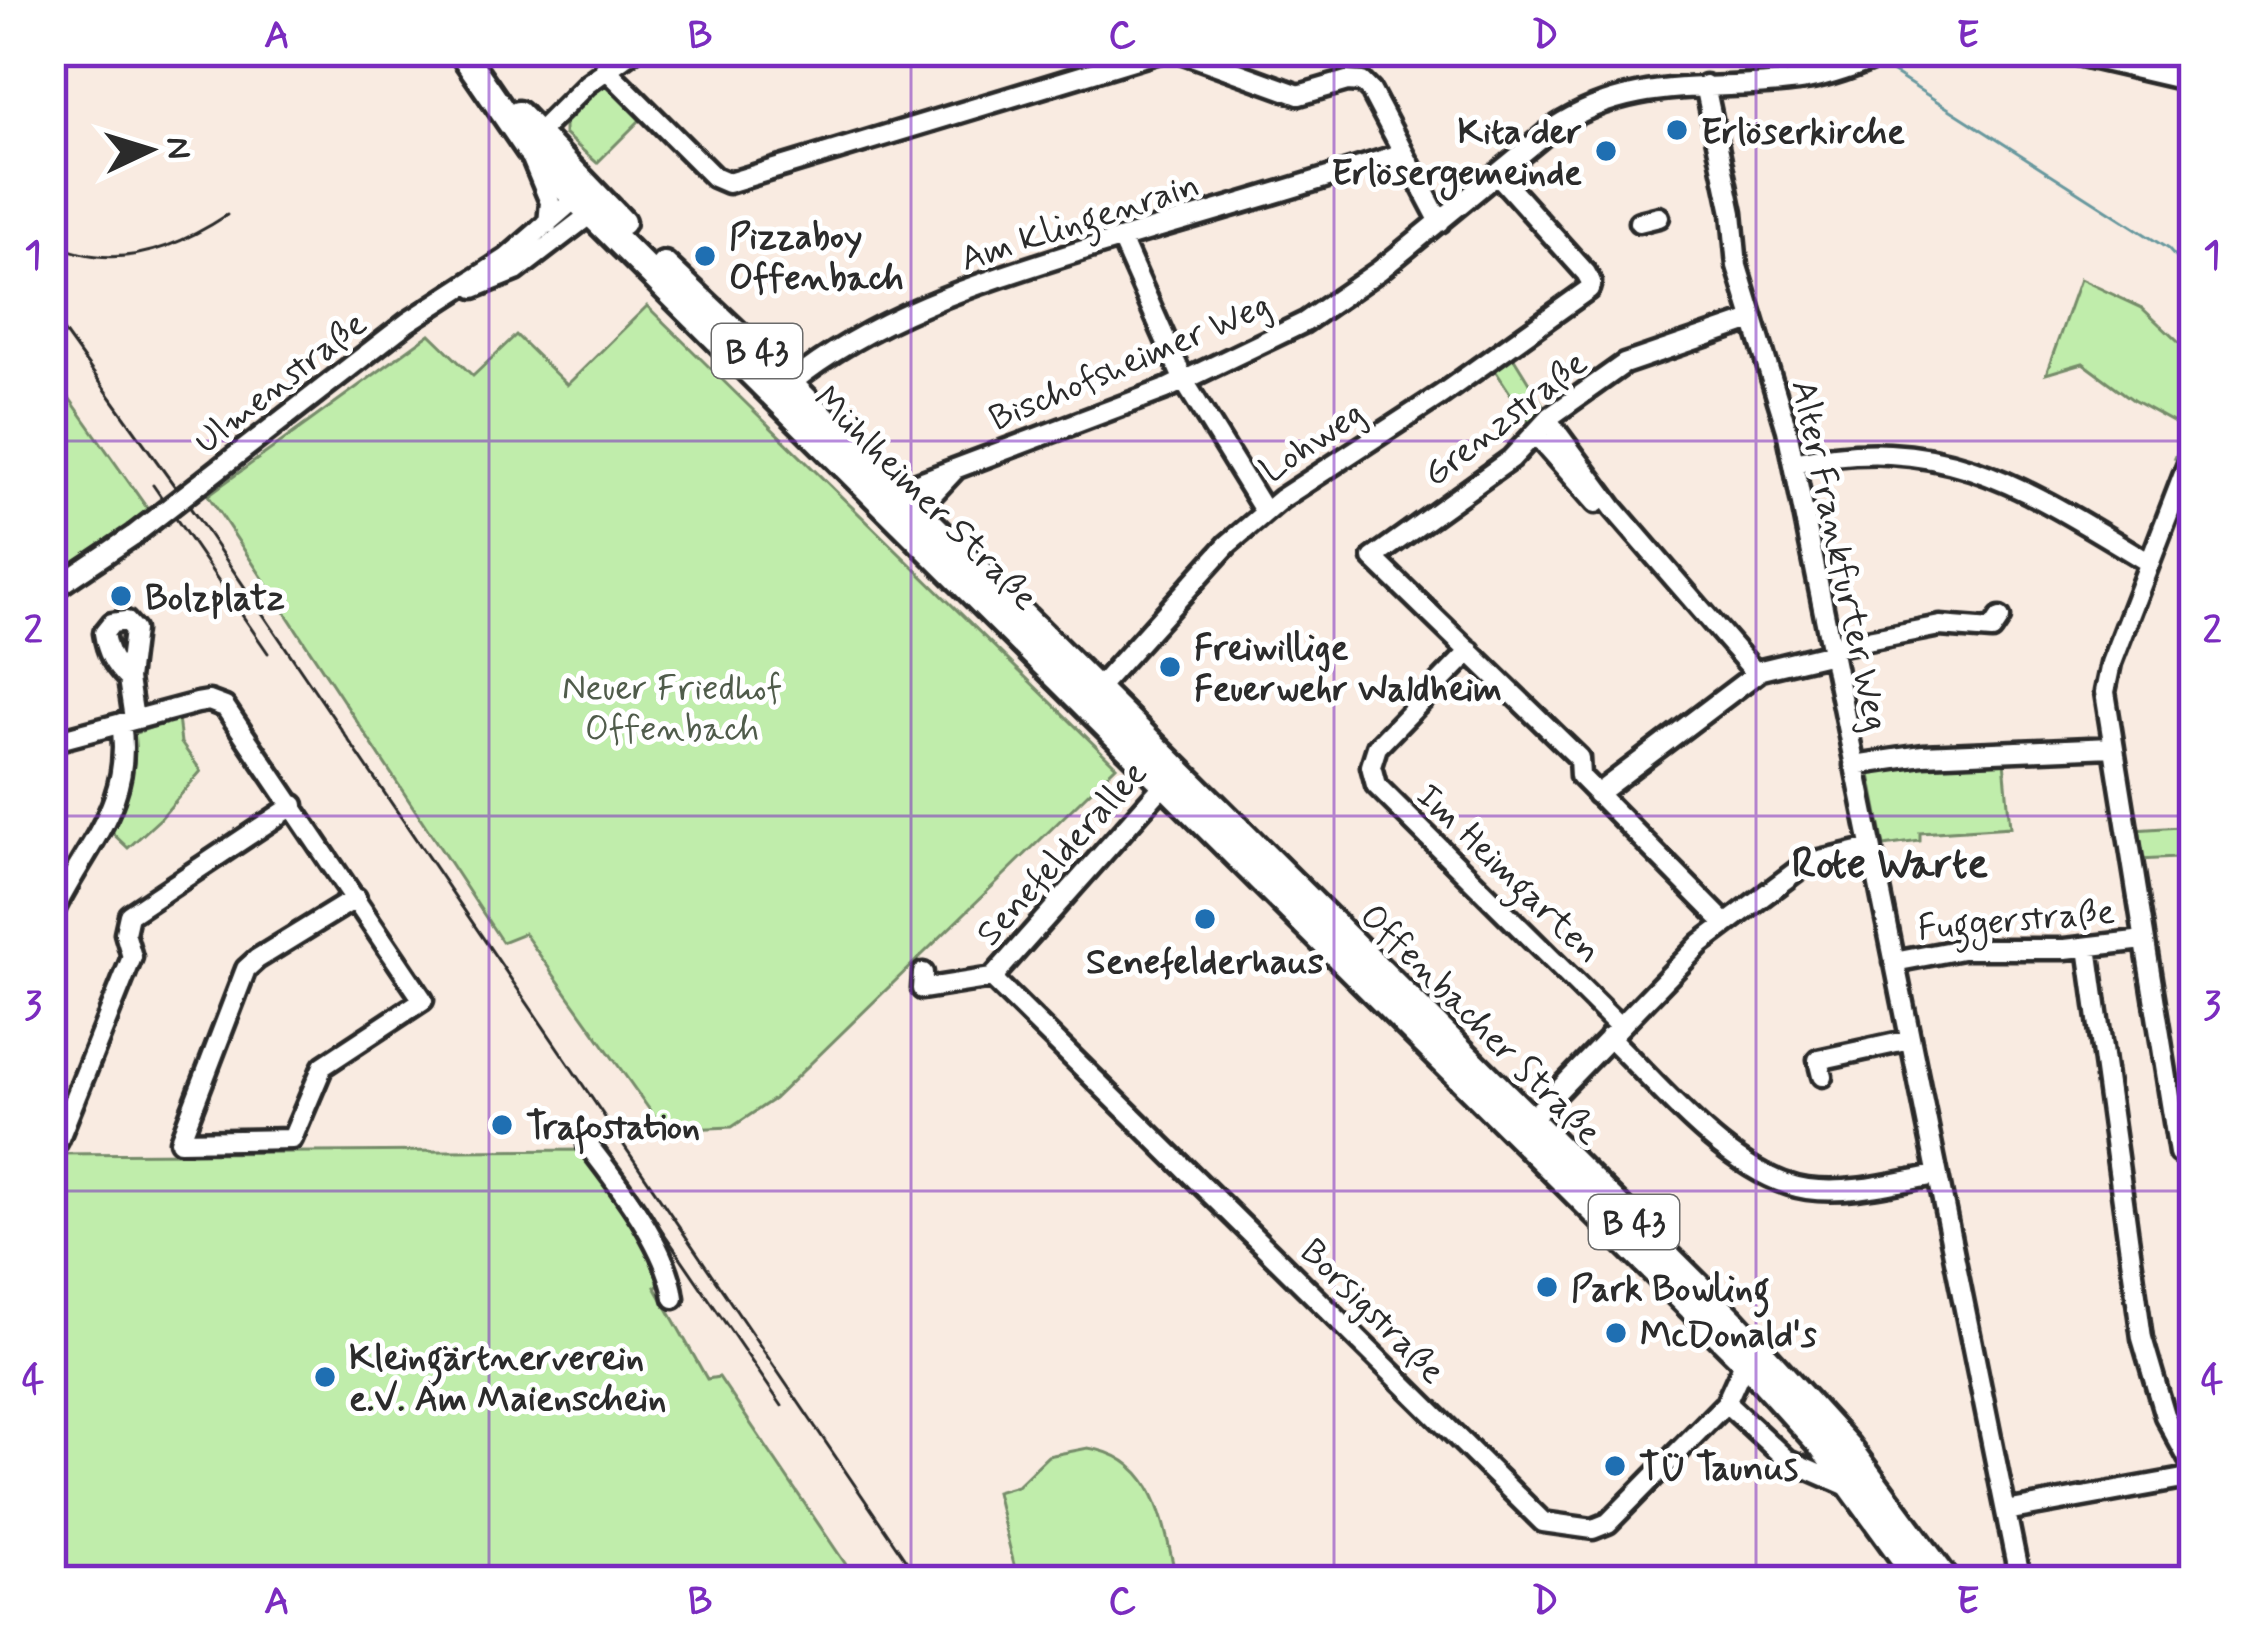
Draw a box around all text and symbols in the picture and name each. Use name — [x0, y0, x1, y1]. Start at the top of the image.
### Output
text: A — [264, 11, 290, 62]
text: B — [688, 11, 712, 62]
text: C — [1108, 11, 1136, 62]
text: D — [1532, 11, 1558, 62]
text: E — [1957, 11, 1979, 62]
north arrow — [90, 90, 210, 210]
place label: Kita der Erlösergemeinde — [1332, 110, 1582, 201]
place label: Erlöserkirche — [1701, 110, 1905, 157]
marker: Erlöserkirche — [1664, 117, 1690, 143]
text: N — [154, 136, 200, 161]
marker: Kita der Erlösergemeinde — [1593, 138, 1619, 164]
street label: Am Klingenrain — [955, 163, 1206, 287]
place label: Pizzaboy Offenbach — [729, 215, 904, 303]
text: 1 — [24, 231, 42, 282]
text: 1 — [2203, 231, 2221, 282]
marker: Pizzaboy Offenbach — [692, 243, 718, 269]
street label: Bischofsheimer Weg — [983, 283, 1278, 444]
street label: Ulmenstraße — [185, 301, 377, 466]
road number: B 43 — [712, 324, 802, 378]
street label: Grenzstraße — [1414, 341, 1598, 499]
street label: Alter Frankfurter Weg — [1778, 376, 1899, 736]
street label: Mühlheimer Straße — [802, 377, 1047, 622]
street label: Lohweg — [1252, 391, 1374, 495]
place label: Bolzplatz — [145, 576, 285, 623]
marker: Bolzplatz — [108, 583, 134, 609]
text: 2 — [23, 606, 43, 657]
text: 2 — [2202, 606, 2222, 657]
place label: Freiwillige Feuerwehr Waldheim — [1194, 626, 1502, 714]
marker: Freiwillige Feuerwehr Waldheim — [1157, 654, 1183, 680]
park label: Neuer Friedhof Offenbach — [562, 666, 782, 754]
street label: Senefelderallee — [967, 752, 1158, 957]
street label: Im Heimgarten — [1403, 774, 1610, 977]
district label: Rote Warte — [1792, 838, 1989, 893]
street label: Fuggerstraße — [1916, 889, 2117, 957]
street label: Offenbacher Straße — [1348, 894, 1611, 1157]
marker: Senefelderhaus — [1192, 906, 1218, 932]
place label: Senefelderhaus — [1086, 940, 1324, 987]
text: 3 — [24, 981, 42, 1032]
text: 3 — [2203, 981, 2221, 1032]
place label: Trafostation — [526, 1105, 700, 1155]
marker: Trafostation — [489, 1112, 515, 1138]
road number: B 43 — [1589, 1195, 1679, 1249]
street label: Borsigstraße — [1289, 1230, 1454, 1395]
place label: Park Bowling — [1571, 1267, 1770, 1318]
marker: Park Bowling — [1534, 1274, 1560, 1300]
place label: McDonald's — [1640, 1313, 1817, 1360]
marker: McDonald's — [1603, 1320, 1629, 1346]
place label: Kleingärtnerverein e.V. Am Maienschein — [349, 1336, 666, 1424]
text: 4 — [22, 1356, 45, 1407]
text: 4 — [2201, 1356, 2224, 1407]
marker: Kleingärtnerverein e.V. Am Maienschein — [312, 1364, 338, 1390]
place label: TÜ Taunus — [1639, 1446, 1798, 1493]
marker: TÜ Taunus — [1602, 1453, 1628, 1479]
text: A — [264, 1577, 290, 1628]
text: B — [688, 1577, 712, 1628]
text: C — [1108, 1577, 1136, 1628]
text: D — [1532, 1577, 1558, 1628]
text: E — [1957, 1577, 1979, 1628]

